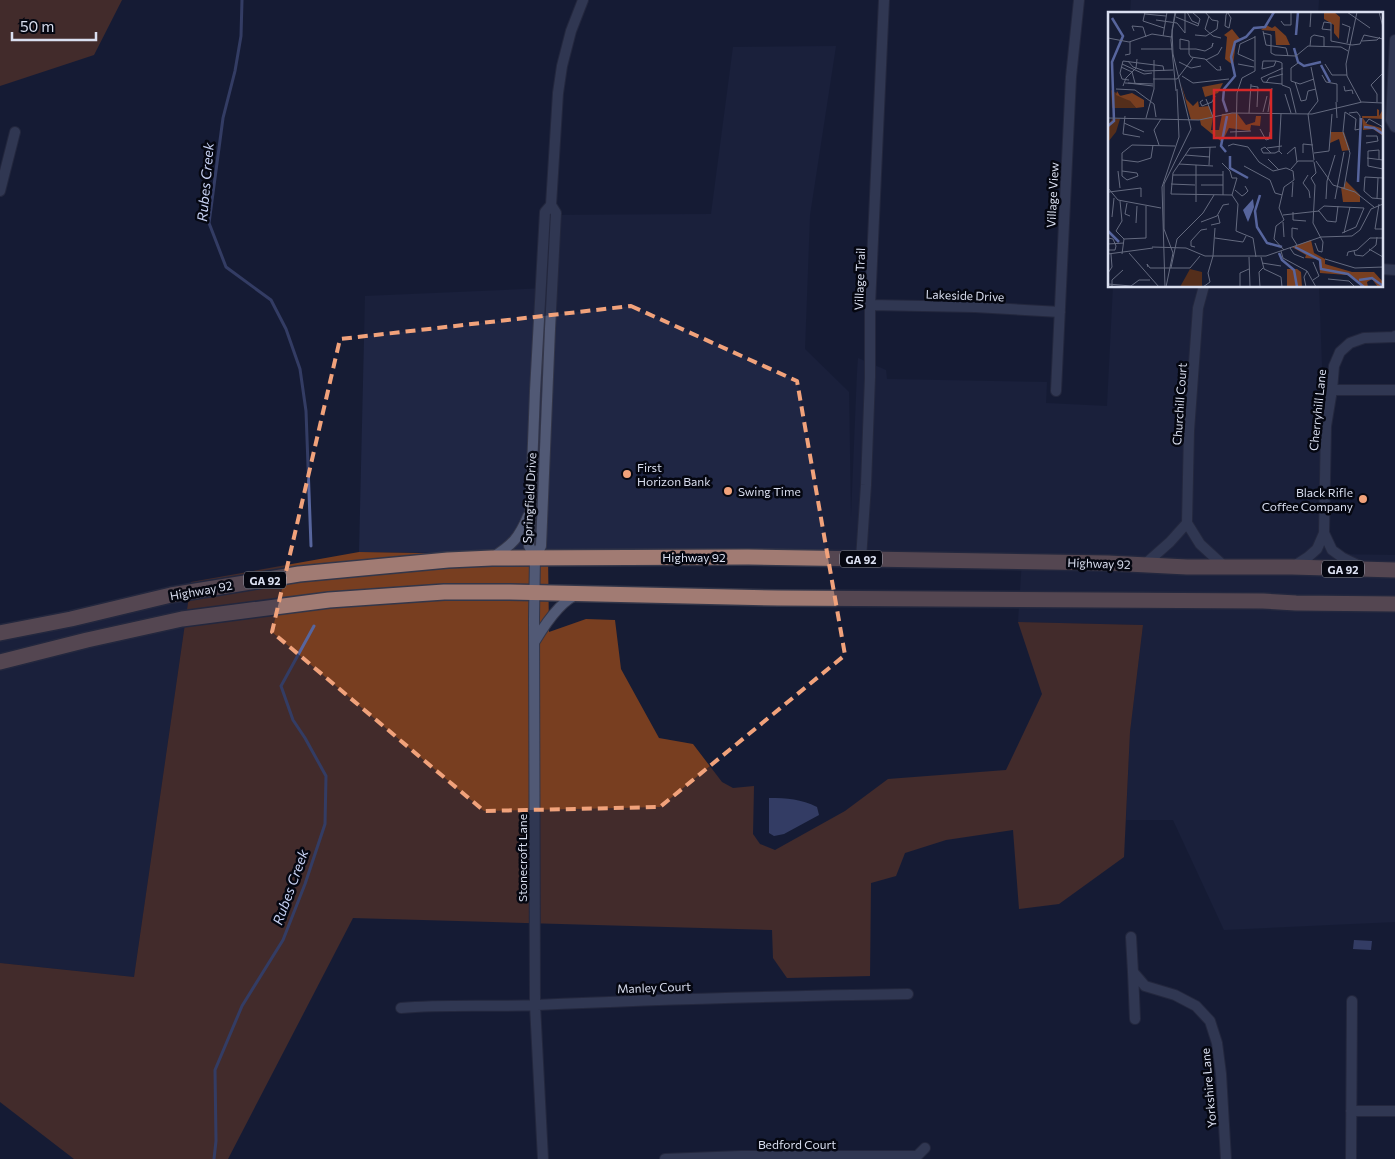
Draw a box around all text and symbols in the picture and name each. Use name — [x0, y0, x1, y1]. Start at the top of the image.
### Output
scale bar — [12, 10, 96, 42]
inset map — [1108, 12, 1382, 288]
text: 50 m — [20, 17, 54, 35]
water label: Rubes Creek — [193, 141, 217, 222]
street label: Village View — [1043, 161, 1061, 228]
street label: Village Trail — [851, 248, 867, 310]
street label: Lakeside Drive — [925, 287, 1005, 303]
street label: Churchill Court — [1169, 362, 1189, 446]
street label: Cherryhill Lane — [1306, 369, 1328, 451]
street label: Springfield Drive — [520, 452, 538, 544]
place label: First Horizon Bank — [637, 460, 711, 488]
marker: First Horizon Bank — [621, 468, 633, 480]
place label: Swing Time — [738, 484, 801, 498]
marker: Swing Time — [722, 485, 734, 497]
place label: Black Rifle Coffee Company — [1262, 485, 1353, 513]
marker: Black Rifle Coffee Company — [1357, 493, 1369, 505]
street label: Highway 92 — [662, 550, 726, 564]
road number: GA 92 — [840, 550, 882, 568]
street label: Highway 92 — [1067, 555, 1131, 571]
road number: GA 92 — [1322, 560, 1364, 578]
road number: GA 92 — [244, 572, 286, 588]
street label: Highway 92 — [169, 578, 234, 602]
street label: Stonecroft Lane — [515, 814, 529, 902]
water label: Rubes Creek — [268, 847, 312, 927]
street label: Manley Court — [617, 979, 691, 995]
street label: Yorkshire Lane — [1198, 1047, 1218, 1129]
street label: Bedford Court — [758, 1137, 836, 1151]

